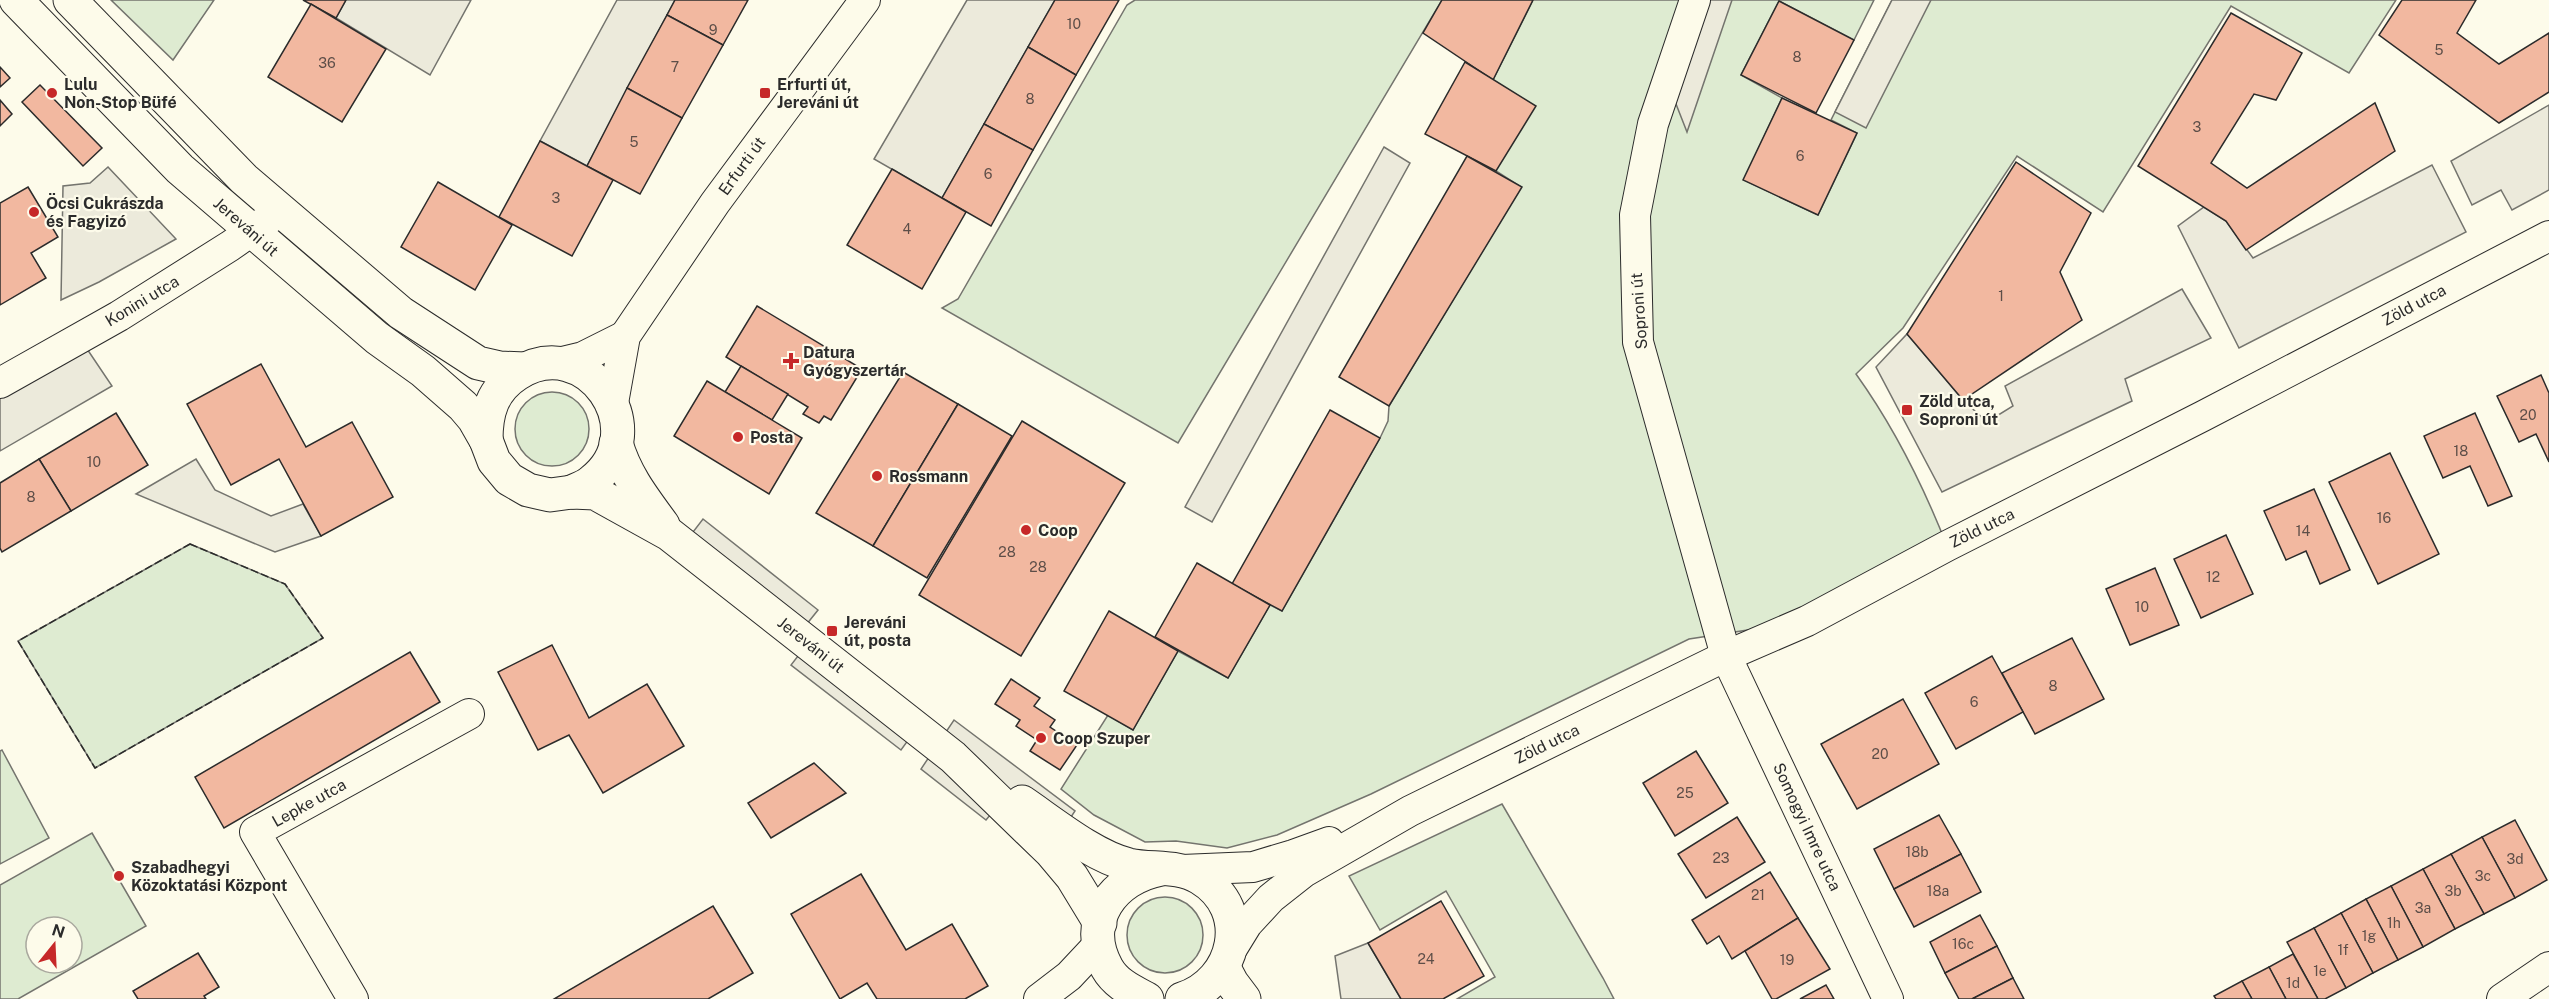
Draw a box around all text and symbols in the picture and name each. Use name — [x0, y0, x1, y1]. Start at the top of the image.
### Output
house number: 10 — [1067, 16, 1081, 32]
house number: 9 — [709, 22, 718, 38]
house number: 5 — [2435, 42, 2444, 58]
house number: 8 — [1792, 49, 1802, 65]
house number: 36 — [318, 55, 336, 71]
house number: 7 — [671, 59, 679, 75]
place label: Lulu Non-Stop Büfé — [64, 75, 177, 112]
place label: Erfurti út, Jereváni út — [777, 75, 859, 112]
marker: Lulu Non-Stop Büfé — [45, 86, 59, 100]
marker: Erfurti út, Jereváni út — [758, 86, 772, 100]
house number: 8 — [1025, 91, 1035, 107]
house number: 3 — [2193, 119, 2202, 135]
street label: Erfurti út — [714, 133, 770, 199]
house number: 5 — [630, 134, 639, 150]
house number: 6 — [1796, 148, 1805, 164]
house number: 6 — [984, 166, 993, 182]
house number: 3 — [552, 190, 561, 206]
place label: Öcsi Cukrászda és Fagyizó — [46, 192, 164, 231]
street label: Jereváni út — [210, 194, 282, 260]
marker: Öcsi Cukrászda és Fagyizó — [27, 205, 41, 219]
house number: 4 — [903, 221, 912, 237]
street label: Konini utca — [102, 272, 182, 330]
street label: Soproni út — [1627, 272, 1651, 350]
street label: Zöld utca — [2379, 280, 2449, 330]
house number: 1 — [1998, 288, 2004, 304]
place label: Datura Gyógyszertár — [803, 343, 907, 380]
marker: Datura Gyógyszertár — [784, 354, 798, 368]
place label: Zöld utca, Soproni út — [1919, 392, 1999, 429]
marker: Zöld utca, Soproni út — [1900, 403, 1914, 417]
house number: 20 — [2520, 407, 2536, 423]
place label: Posta — [750, 428, 793, 447]
marker: Posta — [731, 430, 745, 444]
house number: 18 — [2454, 443, 2468, 459]
house number: 10 — [87, 454, 101, 470]
place label: Rossmann — [889, 467, 968, 486]
marker: Rossmann — [870, 469, 884, 483]
house number: 8 — [26, 489, 36, 505]
street label: Zöld utca — [1947, 504, 2017, 552]
house number: 16 — [2377, 510, 2391, 526]
place label: Coop — [1038, 521, 1078, 540]
marker: Coop — [1019, 523, 1033, 537]
house number: 14 — [2296, 523, 2310, 539]
house number: 28 — [998, 544, 1016, 560]
house number: 28 — [1029, 559, 1047, 575]
house number: 12 — [2206, 569, 2220, 585]
house number: 10 — [2135, 599, 2149, 615]
street label: Jereváni út — [774, 613, 848, 677]
place label: Jereváni út, posta — [844, 613, 911, 650]
marker: Jereváni út, posta — [825, 624, 839, 638]
house number: 8 — [2048, 678, 2058, 694]
house number: 6 — [1970, 694, 1979, 710]
street label: Zöld utca — [1512, 720, 1582, 768]
place label: Coop Szuper — [1053, 729, 1151, 748]
marker: Coop Szuper — [1034, 731, 1048, 745]
house number: 20 — [1872, 746, 1888, 762]
street label: Somogyi Imre utca — [1769, 760, 1845, 894]
street label: Lepke utca — [269, 775, 349, 831]
house number: 25 — [1676, 785, 1694, 801]
house number: 18b — [1905, 844, 1929, 860]
house number: 23 — [1712, 850, 1730, 866]
house number: 3d — [2506, 851, 2524, 867]
place label: Szabadhegyi Közoktatási Központ — [131, 858, 288, 895]
house number: 3c — [2475, 868, 2491, 884]
marker: Szabadhegyi Közoktatási Központ — [112, 869, 126, 883]
house number: 18a — [1927, 883, 1949, 899]
house number: 3b — [2444, 883, 2462, 899]
house number: 21 — [1751, 887, 1765, 903]
house number: 3a — [2415, 900, 2431, 916]
north arrow — [24, 915, 84, 975]
house number: 1h — [2387, 915, 2401, 931]
text: N — [50, 920, 67, 942]
house number: 1g — [2362, 928, 2376, 944]
house number: 16c — [1952, 936, 1974, 952]
house number: 1f — [2337, 942, 2349, 958]
house number: 24 — [1417, 951, 1435, 967]
house number: 19 — [1780, 952, 1794, 968]
house number: 1e — [2313, 963, 2327, 979]
house number: 1d — [2286, 975, 2300, 991]

